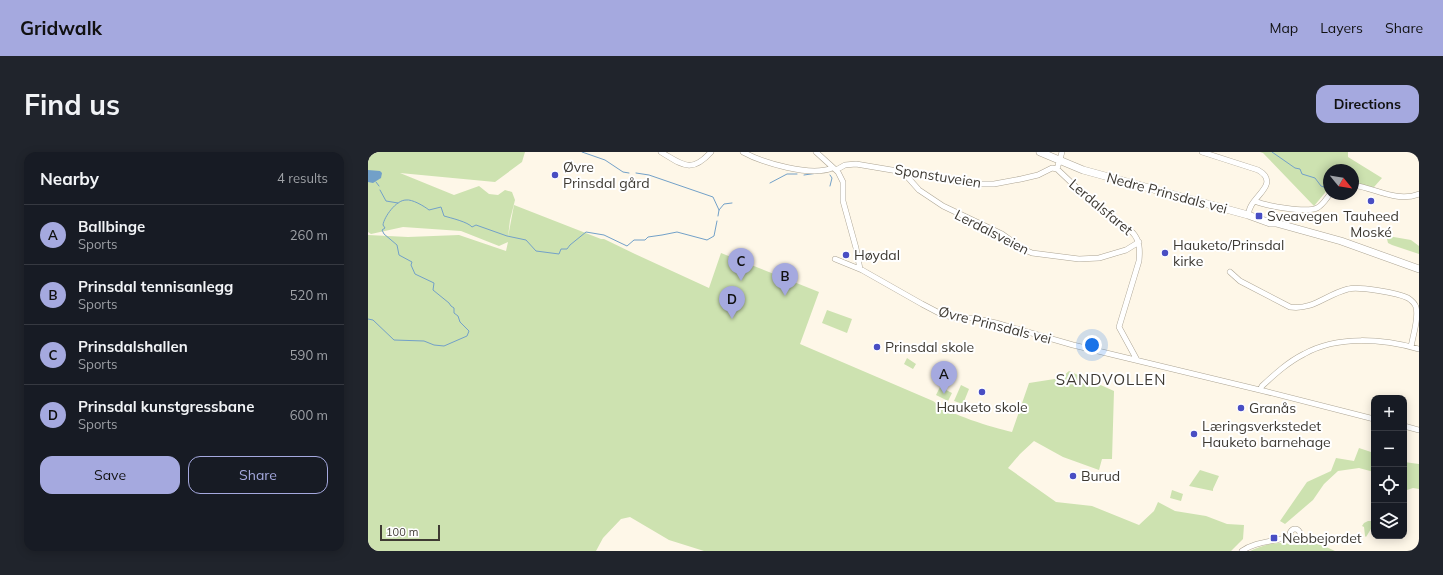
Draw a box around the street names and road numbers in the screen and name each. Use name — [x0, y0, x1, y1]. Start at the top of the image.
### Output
street label: Sponstuveien — [893, 160, 983, 192]
street label: Nedre Prinsdals vei — [1105, 168, 1229, 218]
street label: Lerdalsfaret — [1065, 175, 1137, 239]
street label: Lerdalsveien — [952, 206, 1032, 258]
street label: Øvre Prinsdals vei — [937, 302, 1053, 348]

